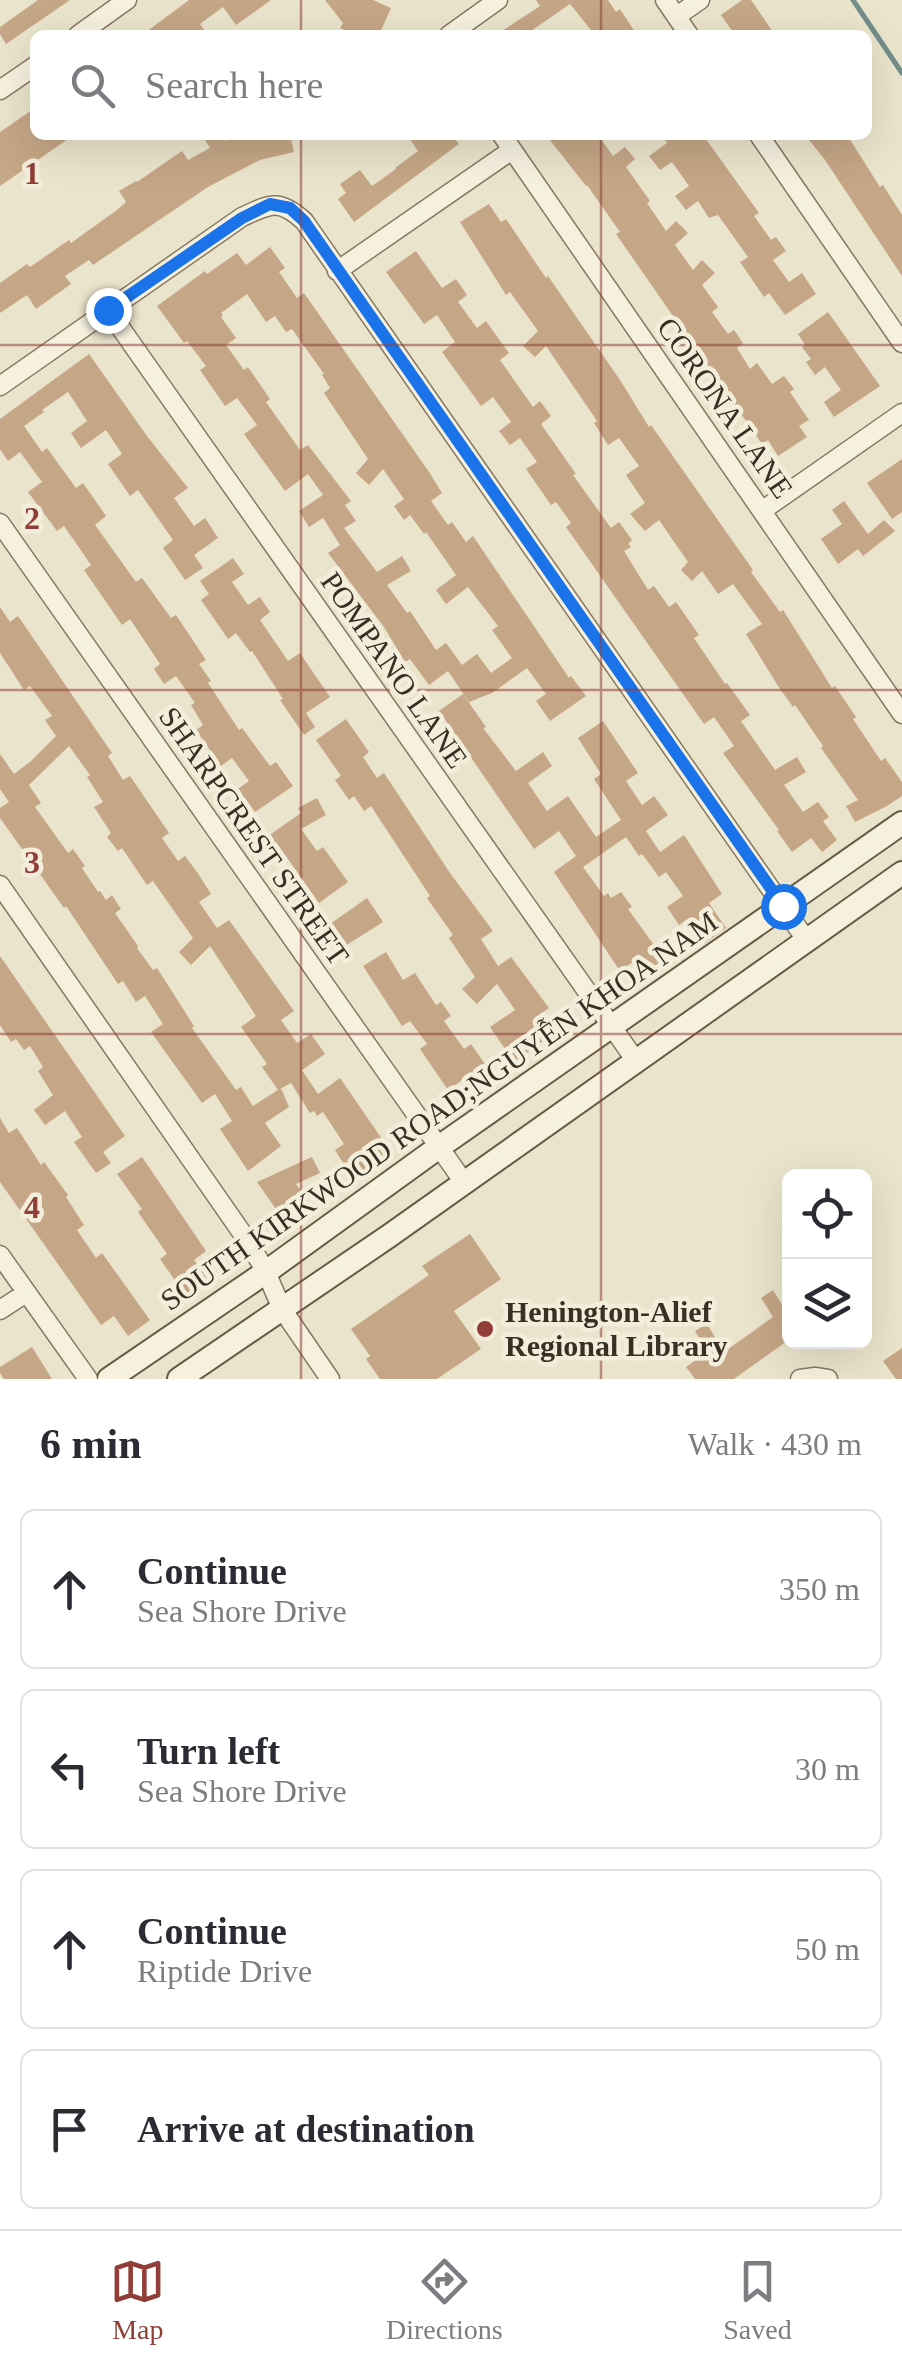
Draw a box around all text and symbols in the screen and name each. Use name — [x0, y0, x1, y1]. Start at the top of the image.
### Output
search box — [30, 30, 872, 140]
icon: search — [65, 58, 120, 113]
text: Search here — [145, 64, 323, 106]
text: 1 — [24, 155, 40, 191]
route end — [86, 288, 132, 334]
street label: CORONA LANE — [651, 311, 800, 504]
text: 2 — [24, 500, 40, 536]
street label: POMPANO LANE — [315, 565, 474, 774]
street label: SHARPCREST STREET — [153, 700, 356, 971]
text: 3 — [24, 844, 40, 880]
route start — [761, 884, 807, 930]
street label: SOUTH KIRKWOOD ROAD;NGUYỄN KHOA NAM — [154, 904, 723, 1317]
map controls — [782, 1169, 872, 1349]
button: locate — [782, 1169, 872, 1259]
text: 4 — [24, 1189, 40, 1225]
button: layers — [782, 1259, 872, 1349]
place label: Henington-Alief Regional Library — [505, 1295, 728, 1362]
marker: Henington-Alief Regional Library — [474, 1318, 496, 1340]
text: 6 min — [40, 1421, 142, 1467]
text: Walk · 430 m — [688, 1426, 862, 1462]
text: Continue — [137, 1550, 287, 1592]
icon: ahead — [42, 1562, 97, 1617]
text: 350 m — [779, 1571, 860, 1607]
text: Sea Shore Drive — [137, 1593, 347, 1629]
text: Turn left — [137, 1730, 280, 1772]
icon: left — [42, 1742, 97, 1797]
text: 30 m — [795, 1751, 860, 1787]
text: Sea Shore Drive — [137, 1773, 347, 1809]
text: Continue — [137, 1910, 287, 1952]
icon: ahead — [42, 1922, 97, 1977]
text: 50 m — [795, 1931, 860, 1967]
text: Riptide Drive — [137, 1953, 312, 1989]
icon: arrive — [42, 2102, 97, 2157]
text: Arrive at destination — [137, 2108, 475, 2150]
tab: Map — [110, 2254, 165, 2346]
tab: Directions — [386, 2254, 503, 2346]
tab: Saved — [723, 2254, 792, 2346]

